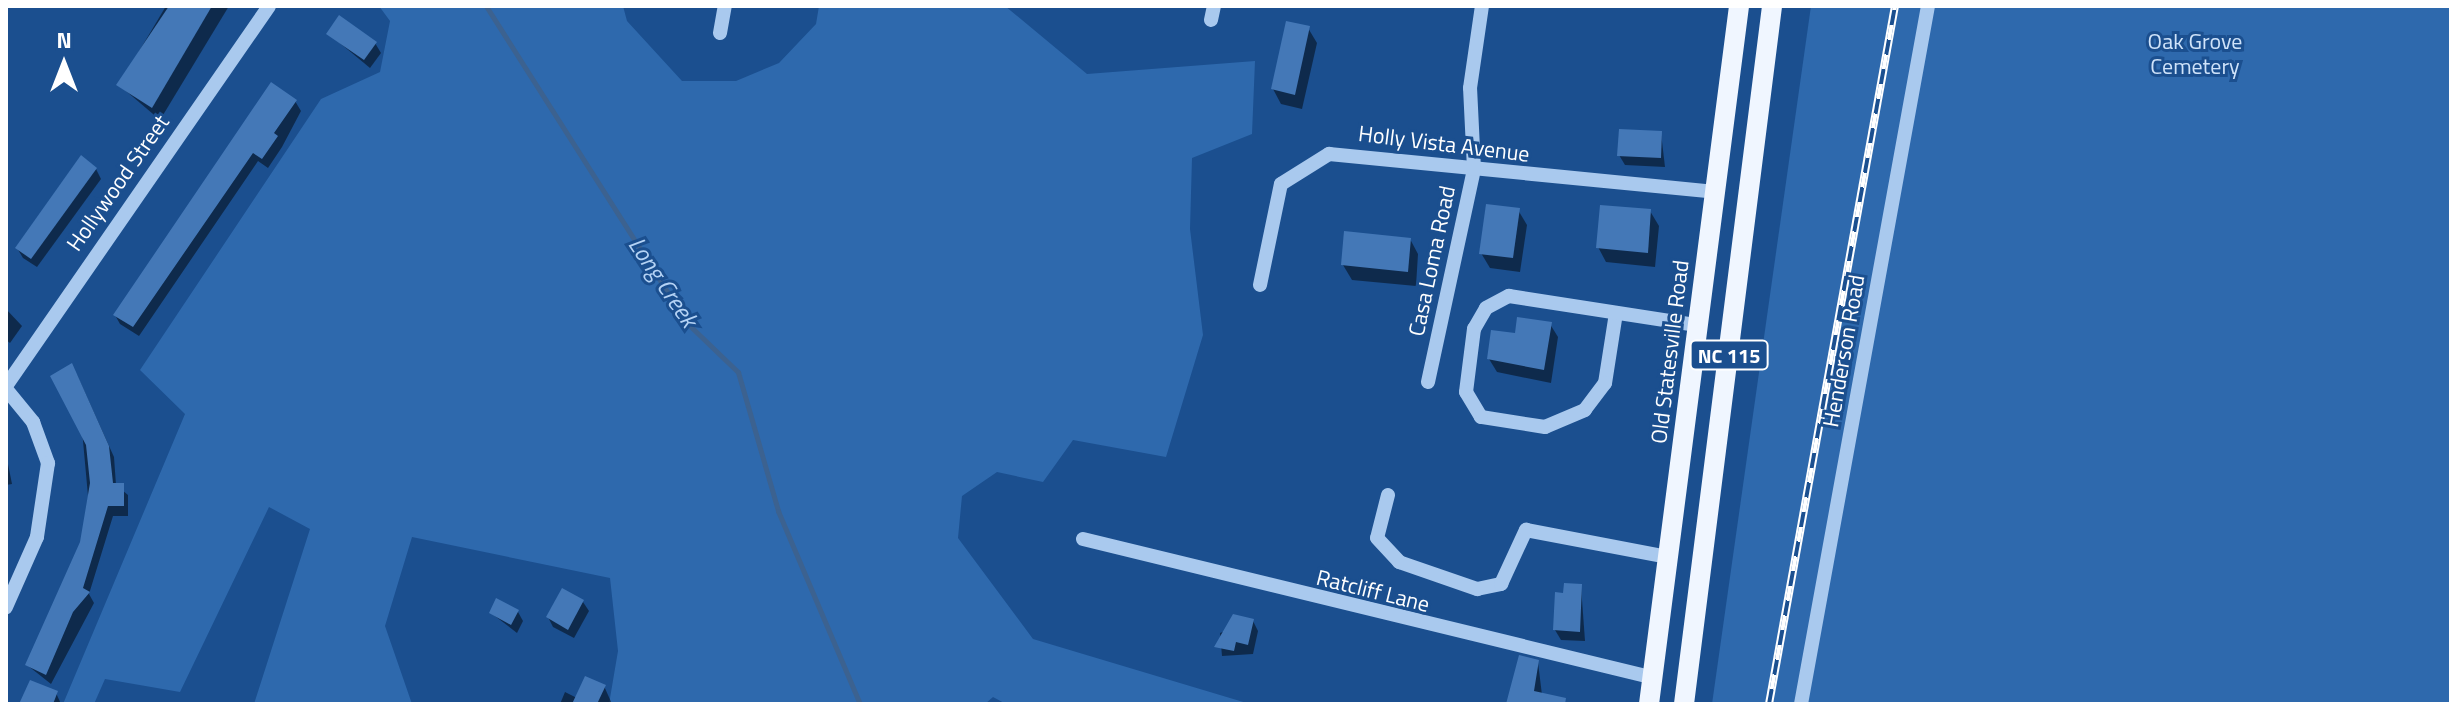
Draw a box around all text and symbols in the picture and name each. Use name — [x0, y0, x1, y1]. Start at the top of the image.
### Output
text: N — [56, 23, 72, 57]
north arrow — [24, 24, 104, 104]
park label: Oak Grove Cemetery — [2148, 28, 2242, 80]
street label: Hollywood Street — [61, 110, 175, 256]
street label: Holly Vista Avenue — [1357, 120, 1531, 168]
street label: Casa Loma Road — [1403, 183, 1461, 339]
water label: Long Creek — [622, 231, 704, 333]
street label: Old Statesville Road — [1646, 259, 1694, 445]
street label: Henderson Road — [1818, 273, 1870, 429]
road number: NC 115 — [1689, 339, 1769, 371]
street label: Ratcliff Lane — [1314, 564, 1432, 618]

